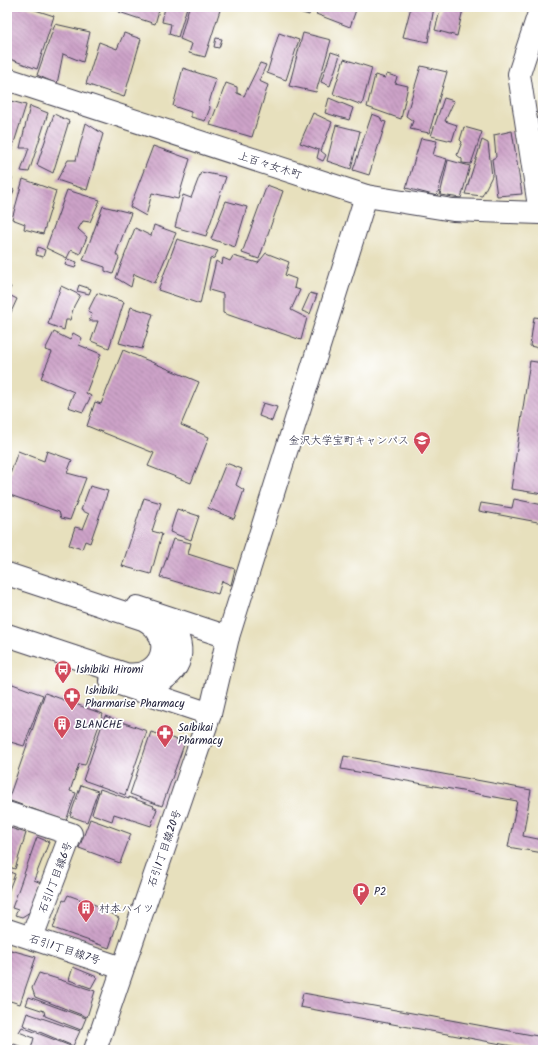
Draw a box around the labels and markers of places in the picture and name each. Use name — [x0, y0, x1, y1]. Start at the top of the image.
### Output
school or university icon: 金沢大学宝町キャンパス — [412, 430, 432, 455]
place label: 金沢大学宝町キャンパス — [288, 432, 409, 450]
bus stop icon: Ishibiki Hiromi — [53, 659, 73, 684]
place label: Ishibiki Hiromi — [76, 661, 144, 679]
place label: Ishibiki Pharmarise Pharmacy — [85, 682, 185, 713]
pharmacy icon: Ishibiki Pharmarise Pharmacy — [62, 686, 82, 711]
building icon: BLANCHE — [52, 714, 72, 739]
place label: BLANCHE — [75, 716, 123, 734]
place label: Saibikai Pharmacy — [178, 719, 223, 750]
pharmacy icon: Saibikai Pharmacy — [155, 723, 175, 748]
parking icon: P2 — [351, 881, 371, 906]
place label: P2 — [374, 883, 386, 901]
building icon: 村本ハイツ — [76, 898, 96, 923]
place label: 村本ハイツ — [99, 900, 154, 918]

